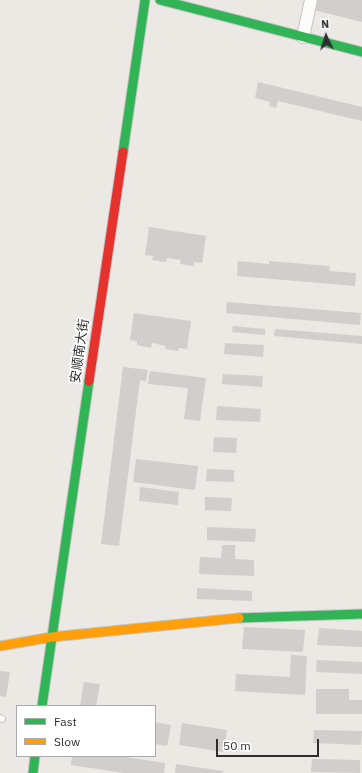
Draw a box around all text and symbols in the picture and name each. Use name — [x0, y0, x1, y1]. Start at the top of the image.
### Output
north arrow — [306, 16, 346, 56]
text: N — [321, 17, 330, 31]
street label: 安顺南大街 — [68, 318, 92, 384]
legend — [16, 705, 156, 757]
text: Fast — [54, 714, 77, 729]
scale bar — [218, 731, 321, 757]
text: Slow — [54, 734, 80, 749]
text: 50 m — [223, 738, 251, 753]

